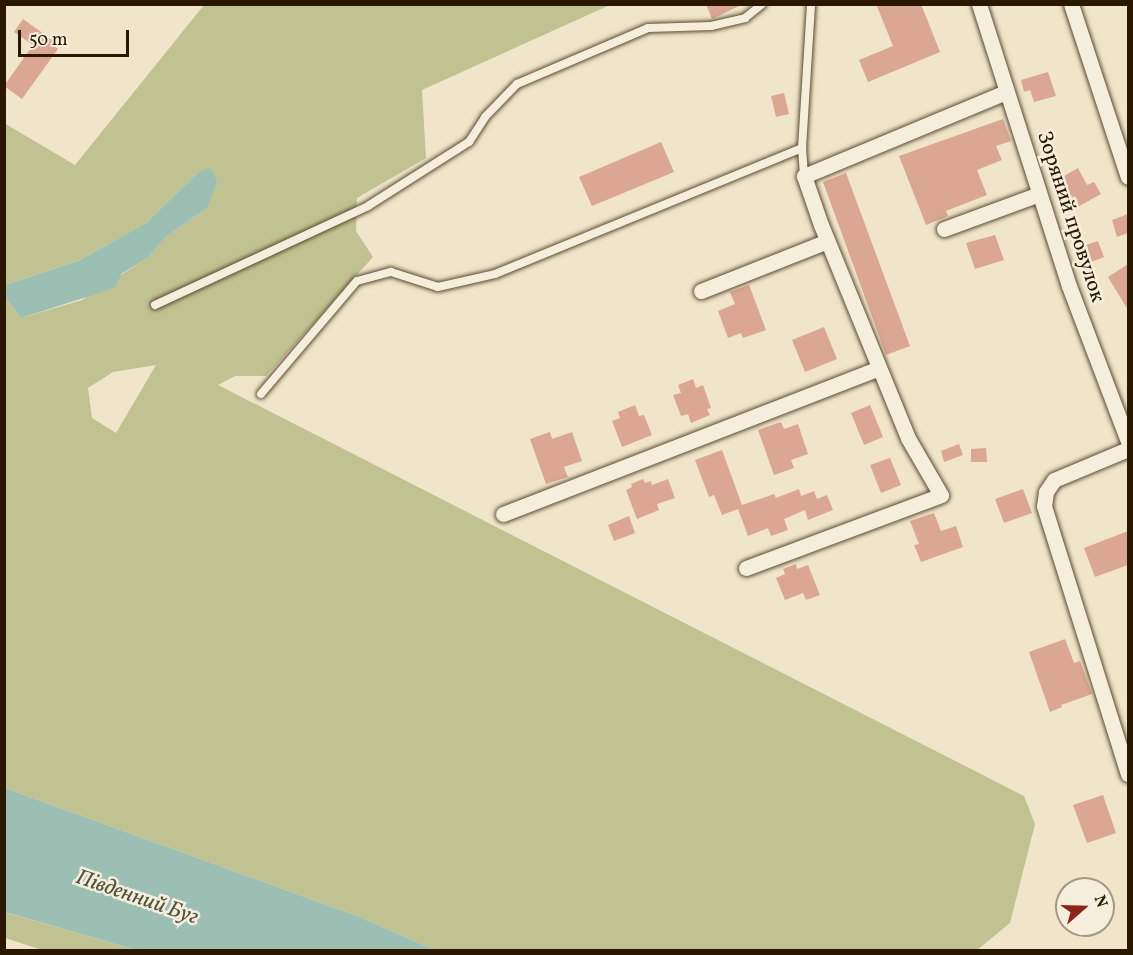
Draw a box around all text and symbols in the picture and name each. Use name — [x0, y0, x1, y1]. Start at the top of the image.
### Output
scale bar — [21, 18, 132, 56]
text: 50 m — [29, 28, 68, 53]
street label: Зоряний провулок — [1030, 128, 1110, 306]
water label: Південний Буг — [72, 865, 202, 931]
north arrow — [1055, 877, 1115, 937]
text: N — [1088, 892, 1112, 911]

